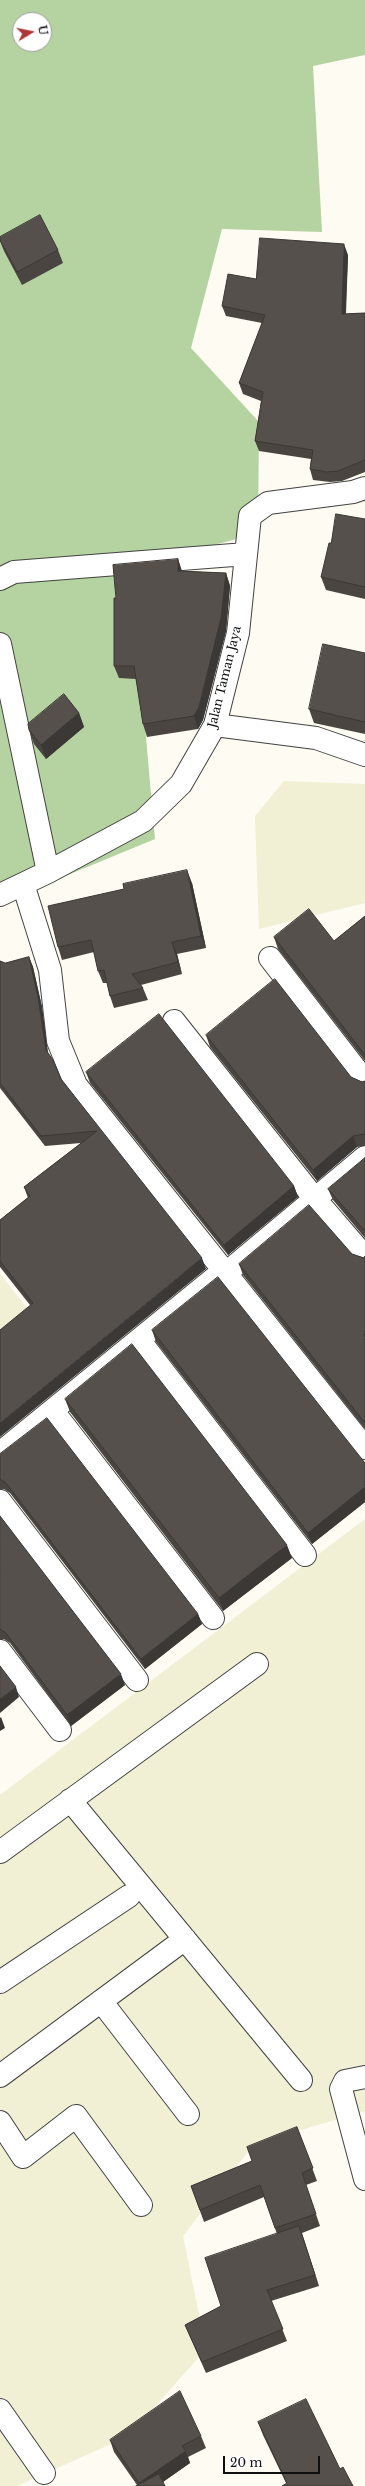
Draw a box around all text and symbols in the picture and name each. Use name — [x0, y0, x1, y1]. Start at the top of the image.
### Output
north arrow — [12, 12, 52, 52]
text: U — [35, 24, 51, 36]
street label: Jalan Taman Jaya — [205, 625, 245, 729]
scale bar — [225, 2448, 322, 2474]
text: 20 m — [230, 2455, 262, 2470]

